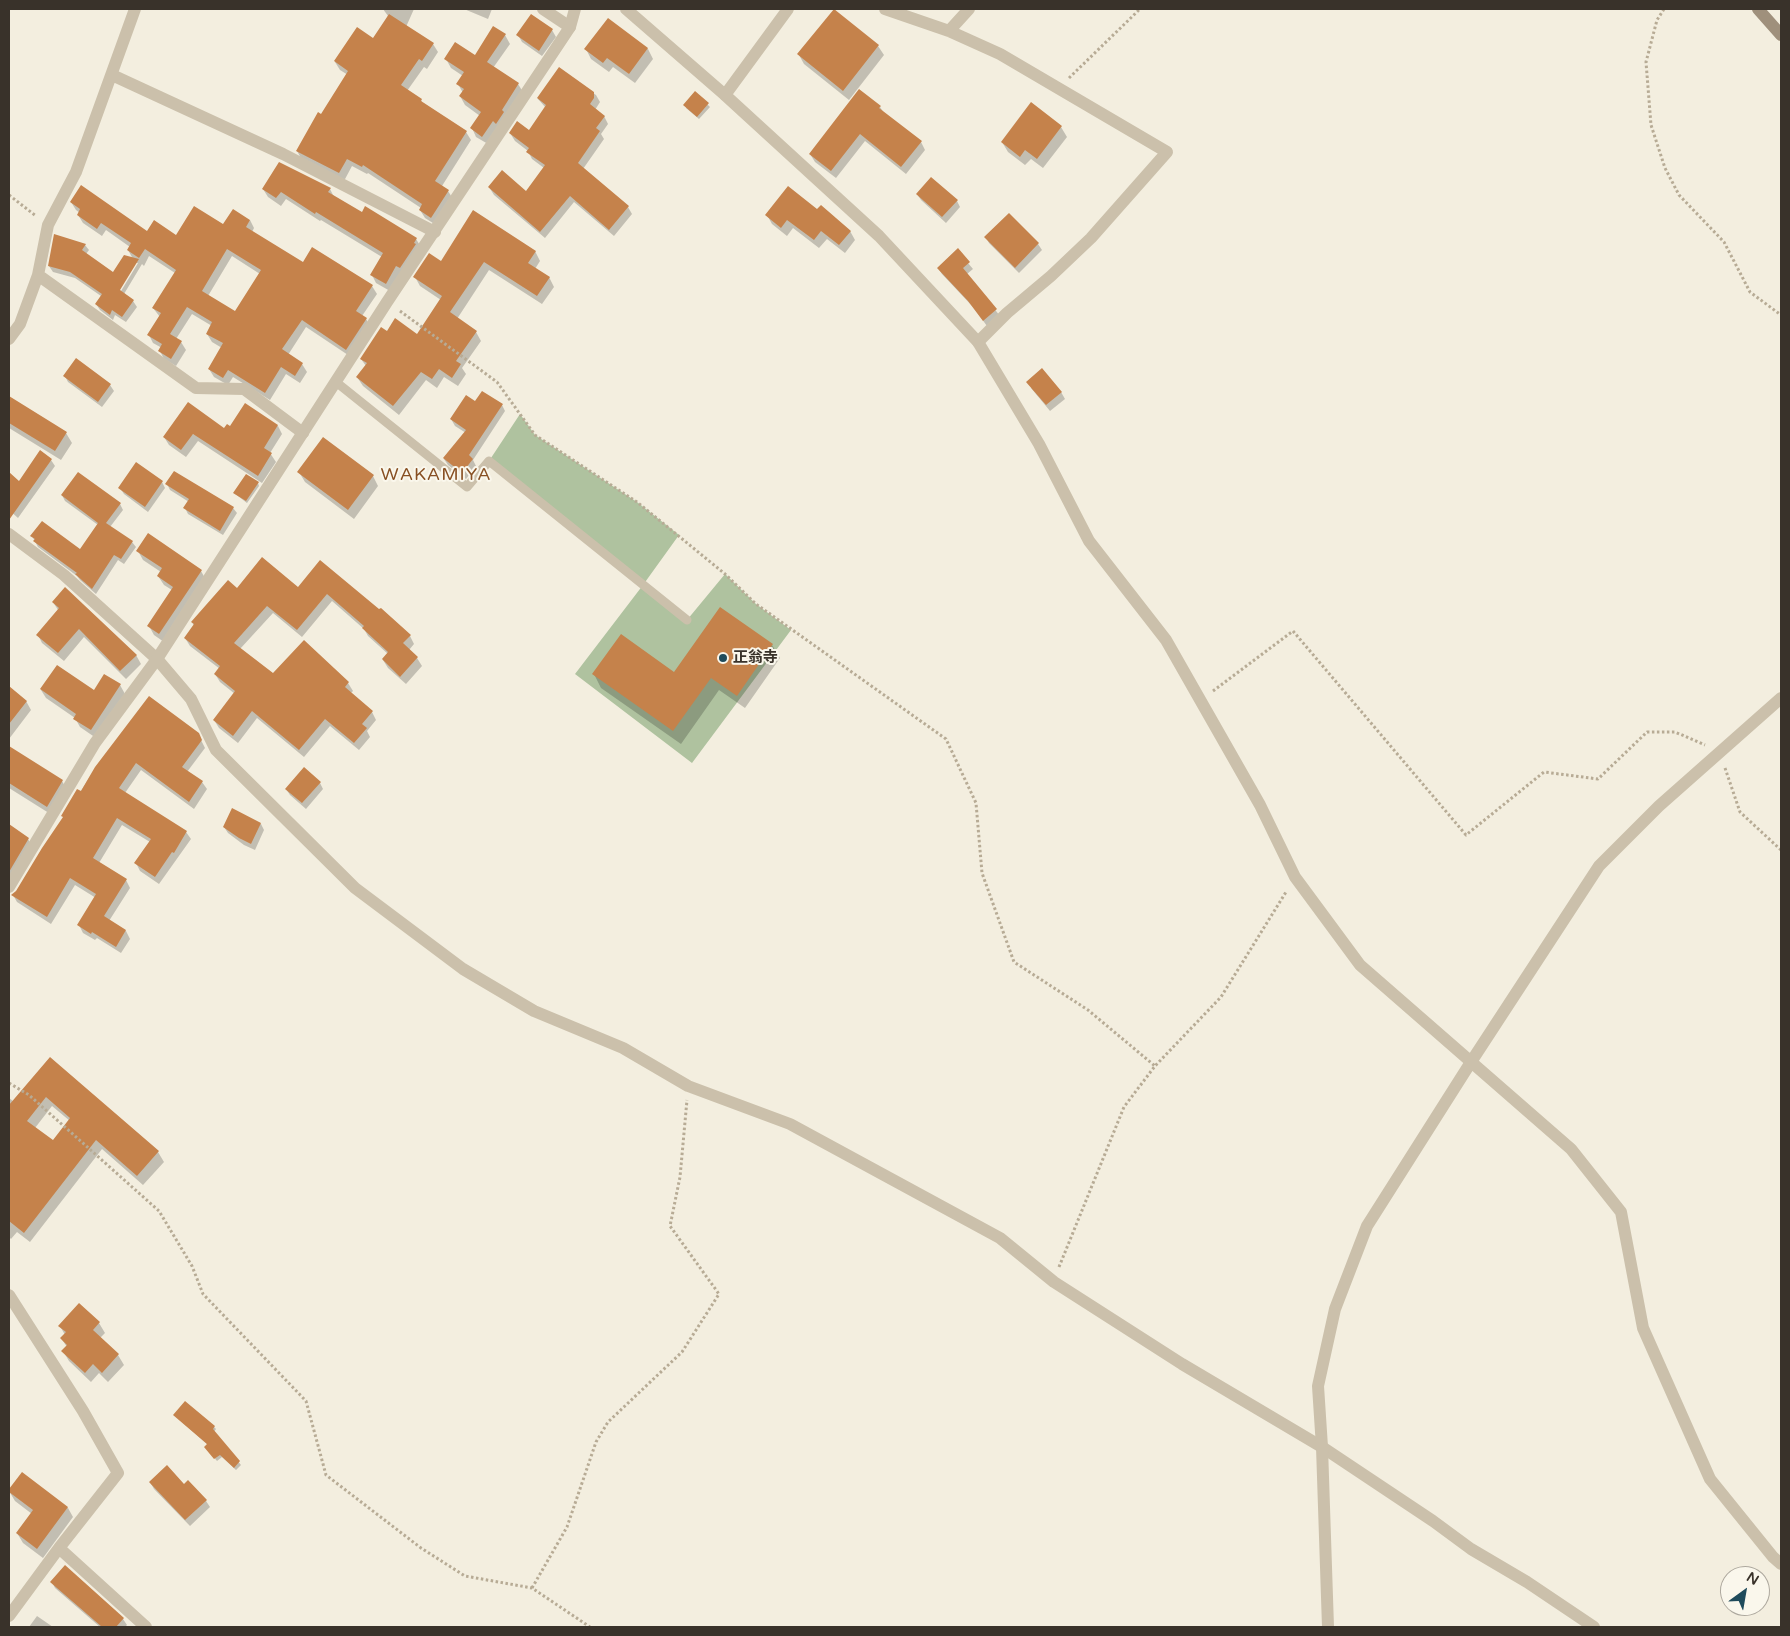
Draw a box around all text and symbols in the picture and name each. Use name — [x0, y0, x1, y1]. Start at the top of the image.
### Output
district label: WAKAMIYA — [379, 464, 493, 486]
place label: 正翁寺 — [733, 649, 778, 667]
marker: 正翁寺 — [717, 652, 729, 664]
north arrow — [1720, 1566, 1770, 1616]
text: N — [1743, 1569, 1762, 1589]

